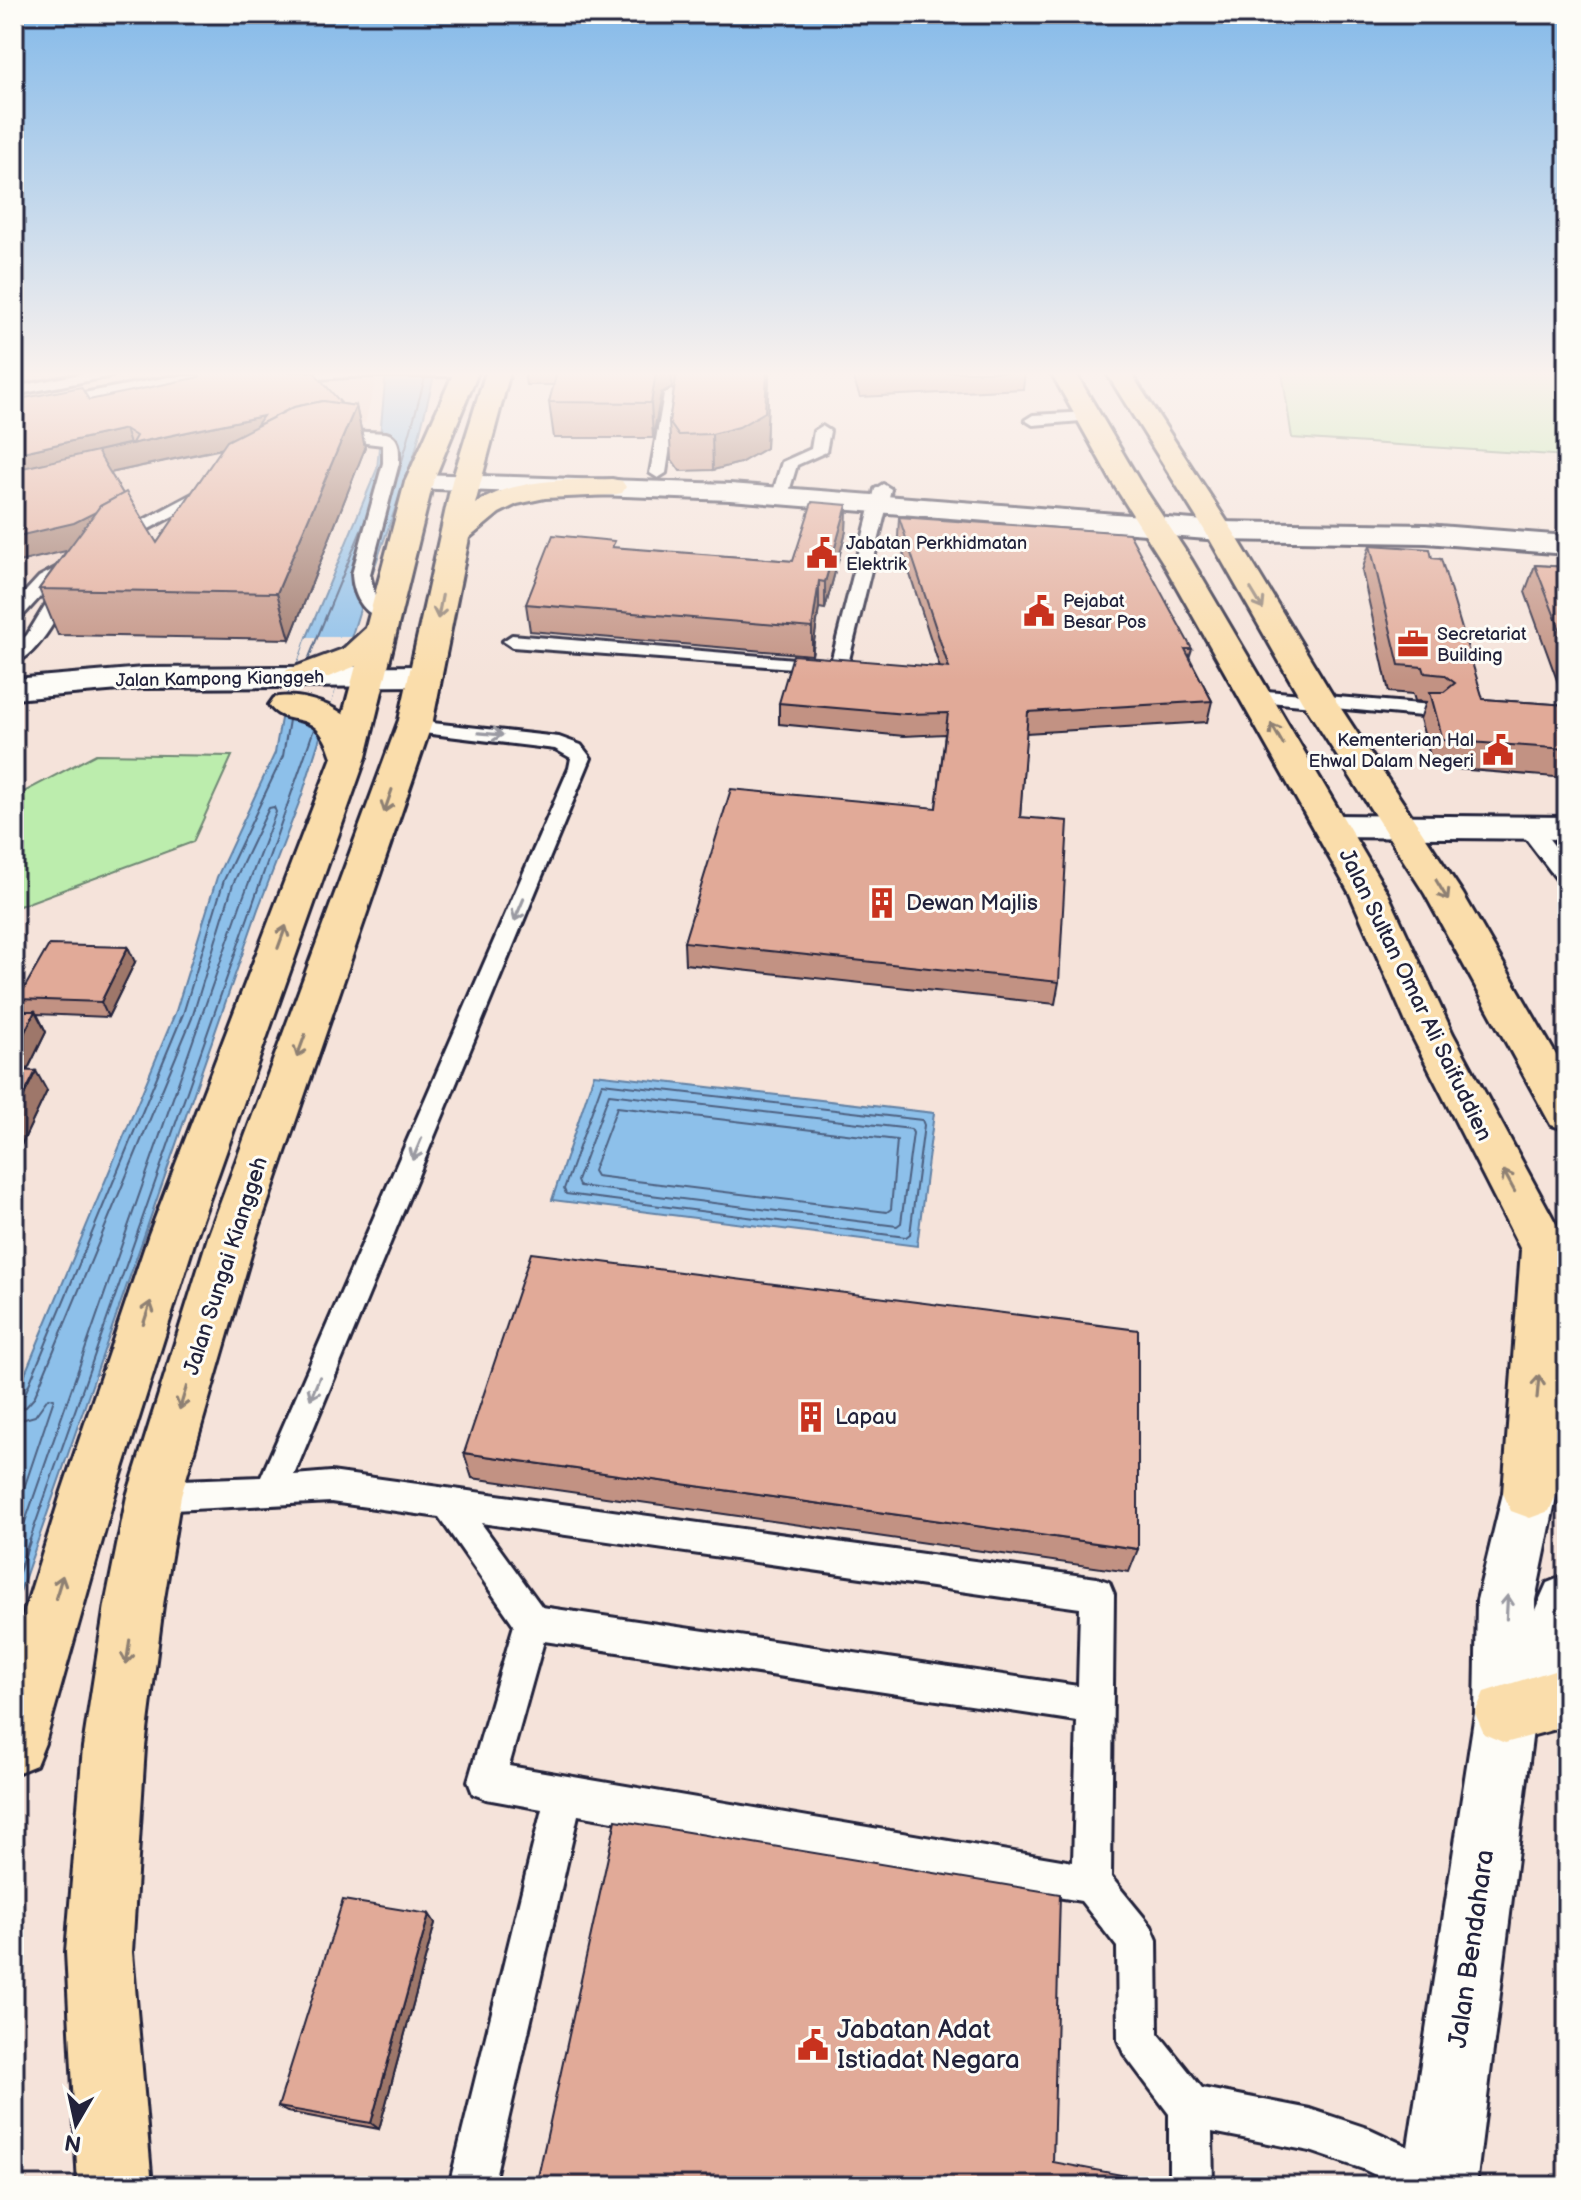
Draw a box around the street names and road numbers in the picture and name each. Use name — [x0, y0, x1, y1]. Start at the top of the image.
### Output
street label: Jalan Kampong Kianggeh — [116, 667, 324, 691]
street label: Jalan Sultan Omar Ali Saifuddien — [1332, 845, 1498, 1145]
street label: Jalan Sungai Kianggeh — [178, 1154, 274, 1378]
street label: Jalan Bendahara — [1443, 1848, 1501, 2050]

